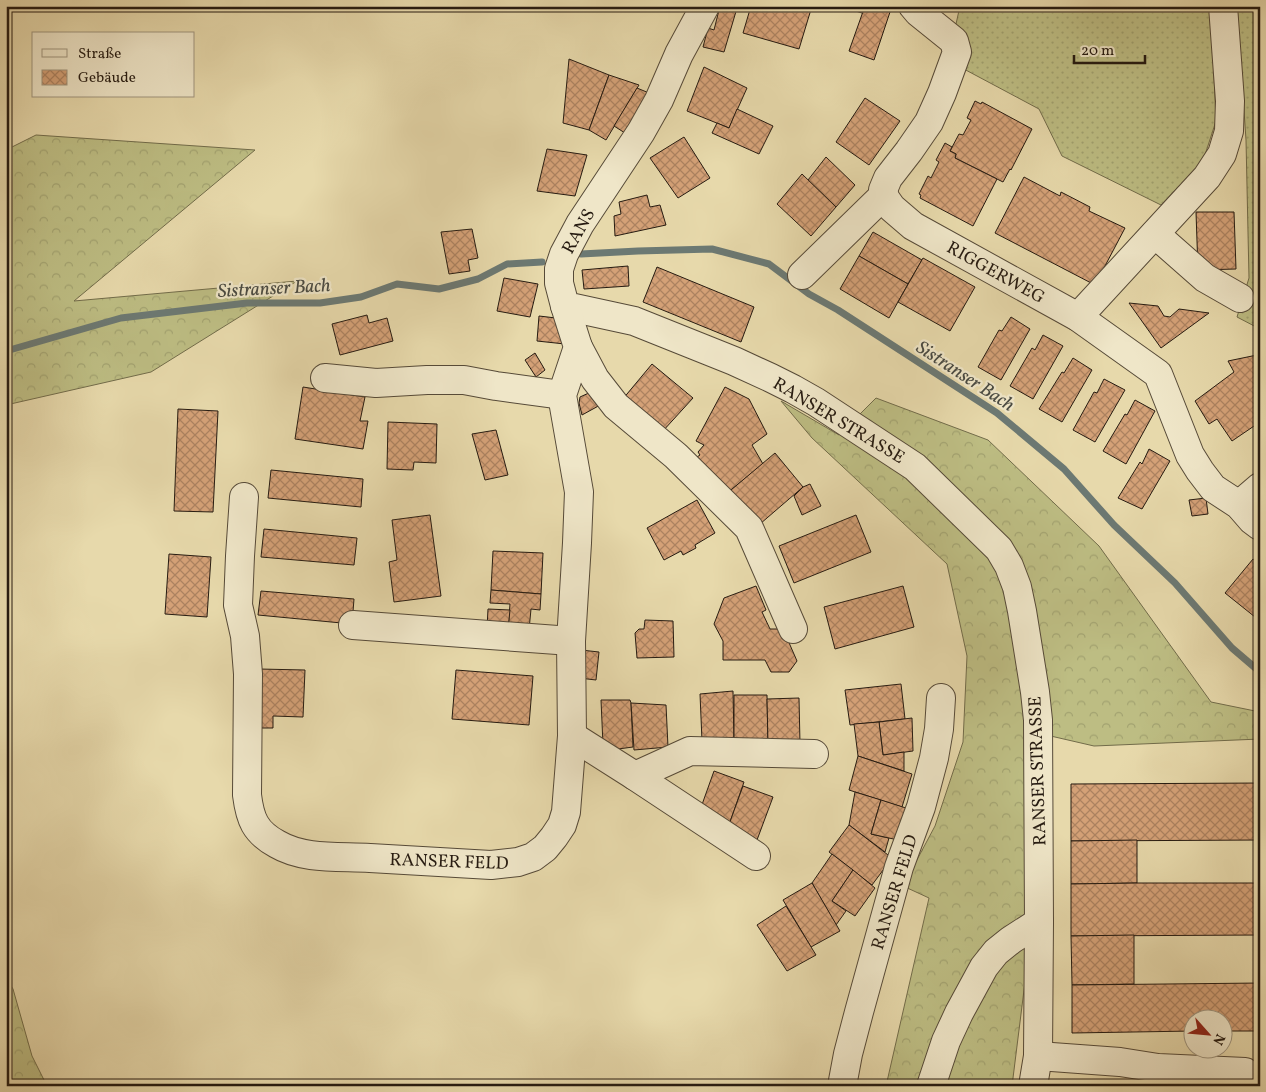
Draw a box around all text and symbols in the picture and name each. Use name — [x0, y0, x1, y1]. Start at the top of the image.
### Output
legend — [32, 32, 195, 98]
scale bar — [1074, 32, 1145, 64]
text: 20 m — [1081, 41, 1114, 62]
text: Straße — [78, 44, 121, 65]
text: Gebäude — [78, 68, 136, 89]
street label: RANS — [557, 205, 602, 259]
street label: RIGGERWEG — [942, 236, 1049, 311]
water label: Sistranser Bach — [217, 273, 331, 305]
water label: Sistranser Bach — [911, 335, 1019, 418]
street label: RANSER STRASSE — [768, 372, 909, 471]
street label: RANSER STRASSE — [1023, 695, 1054, 846]
street label: RANSER FELD — [866, 832, 925, 953]
street label: RANSER FELD — [389, 848, 509, 877]
north arrow — [1184, 1010, 1234, 1060]
text: N — [1207, 1030, 1229, 1048]

